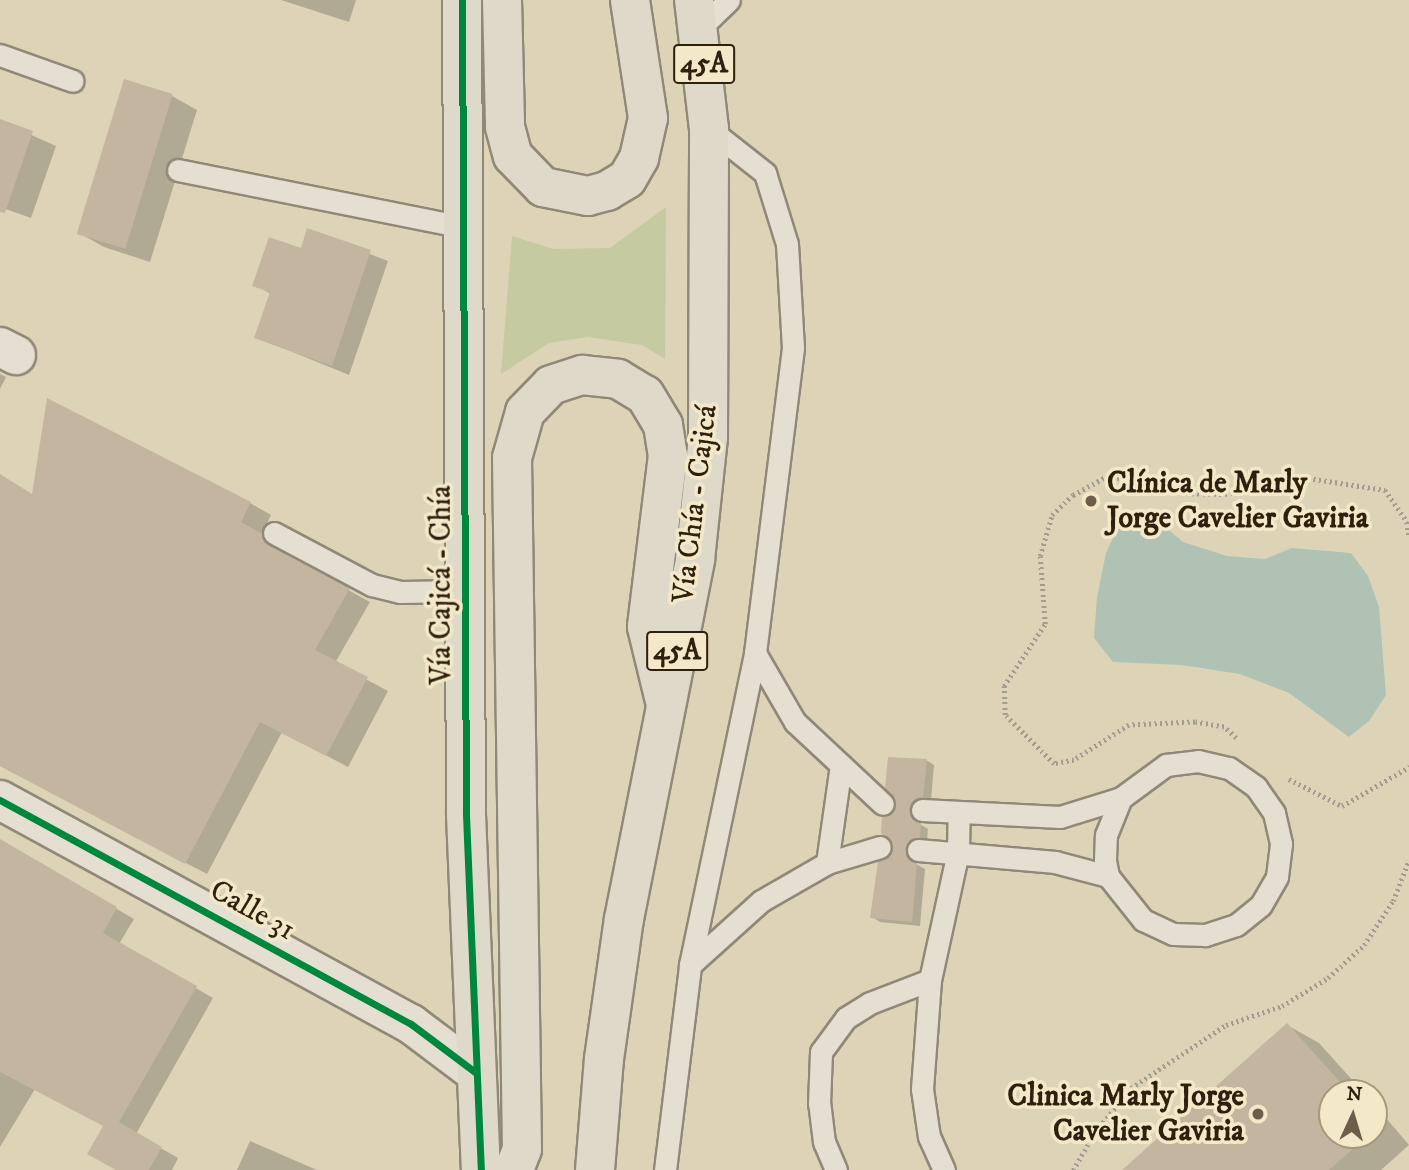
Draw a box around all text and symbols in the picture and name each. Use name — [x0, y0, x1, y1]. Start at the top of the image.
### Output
road number: 45A — [672, 40, 736, 88]
street label: Vía Chía - Cajicá — [666, 403, 726, 605]
place label: Clínica de Marly Jorge Cavelier Gaviria — [1107, 466, 1369, 536]
street label: Vía Cajicá - Chía — [424, 485, 460, 685]
marker: Clínica de Marly Jorge Cavelier Gaviria — [1081, 491, 1101, 511]
road number: 45A — [646, 626, 708, 676]
street label: Calle 31 — [203, 873, 301, 949]
place label: Clinica Marly Jorge Cavelier Gaviria — [1007, 1079, 1244, 1150]
north arrow — [1318, 1079, 1388, 1149]
text: N — [1346, 1083, 1363, 1107]
marker: Clinica Marly Jorge Cavelier Gaviria — [1250, 1106, 1266, 1122]

